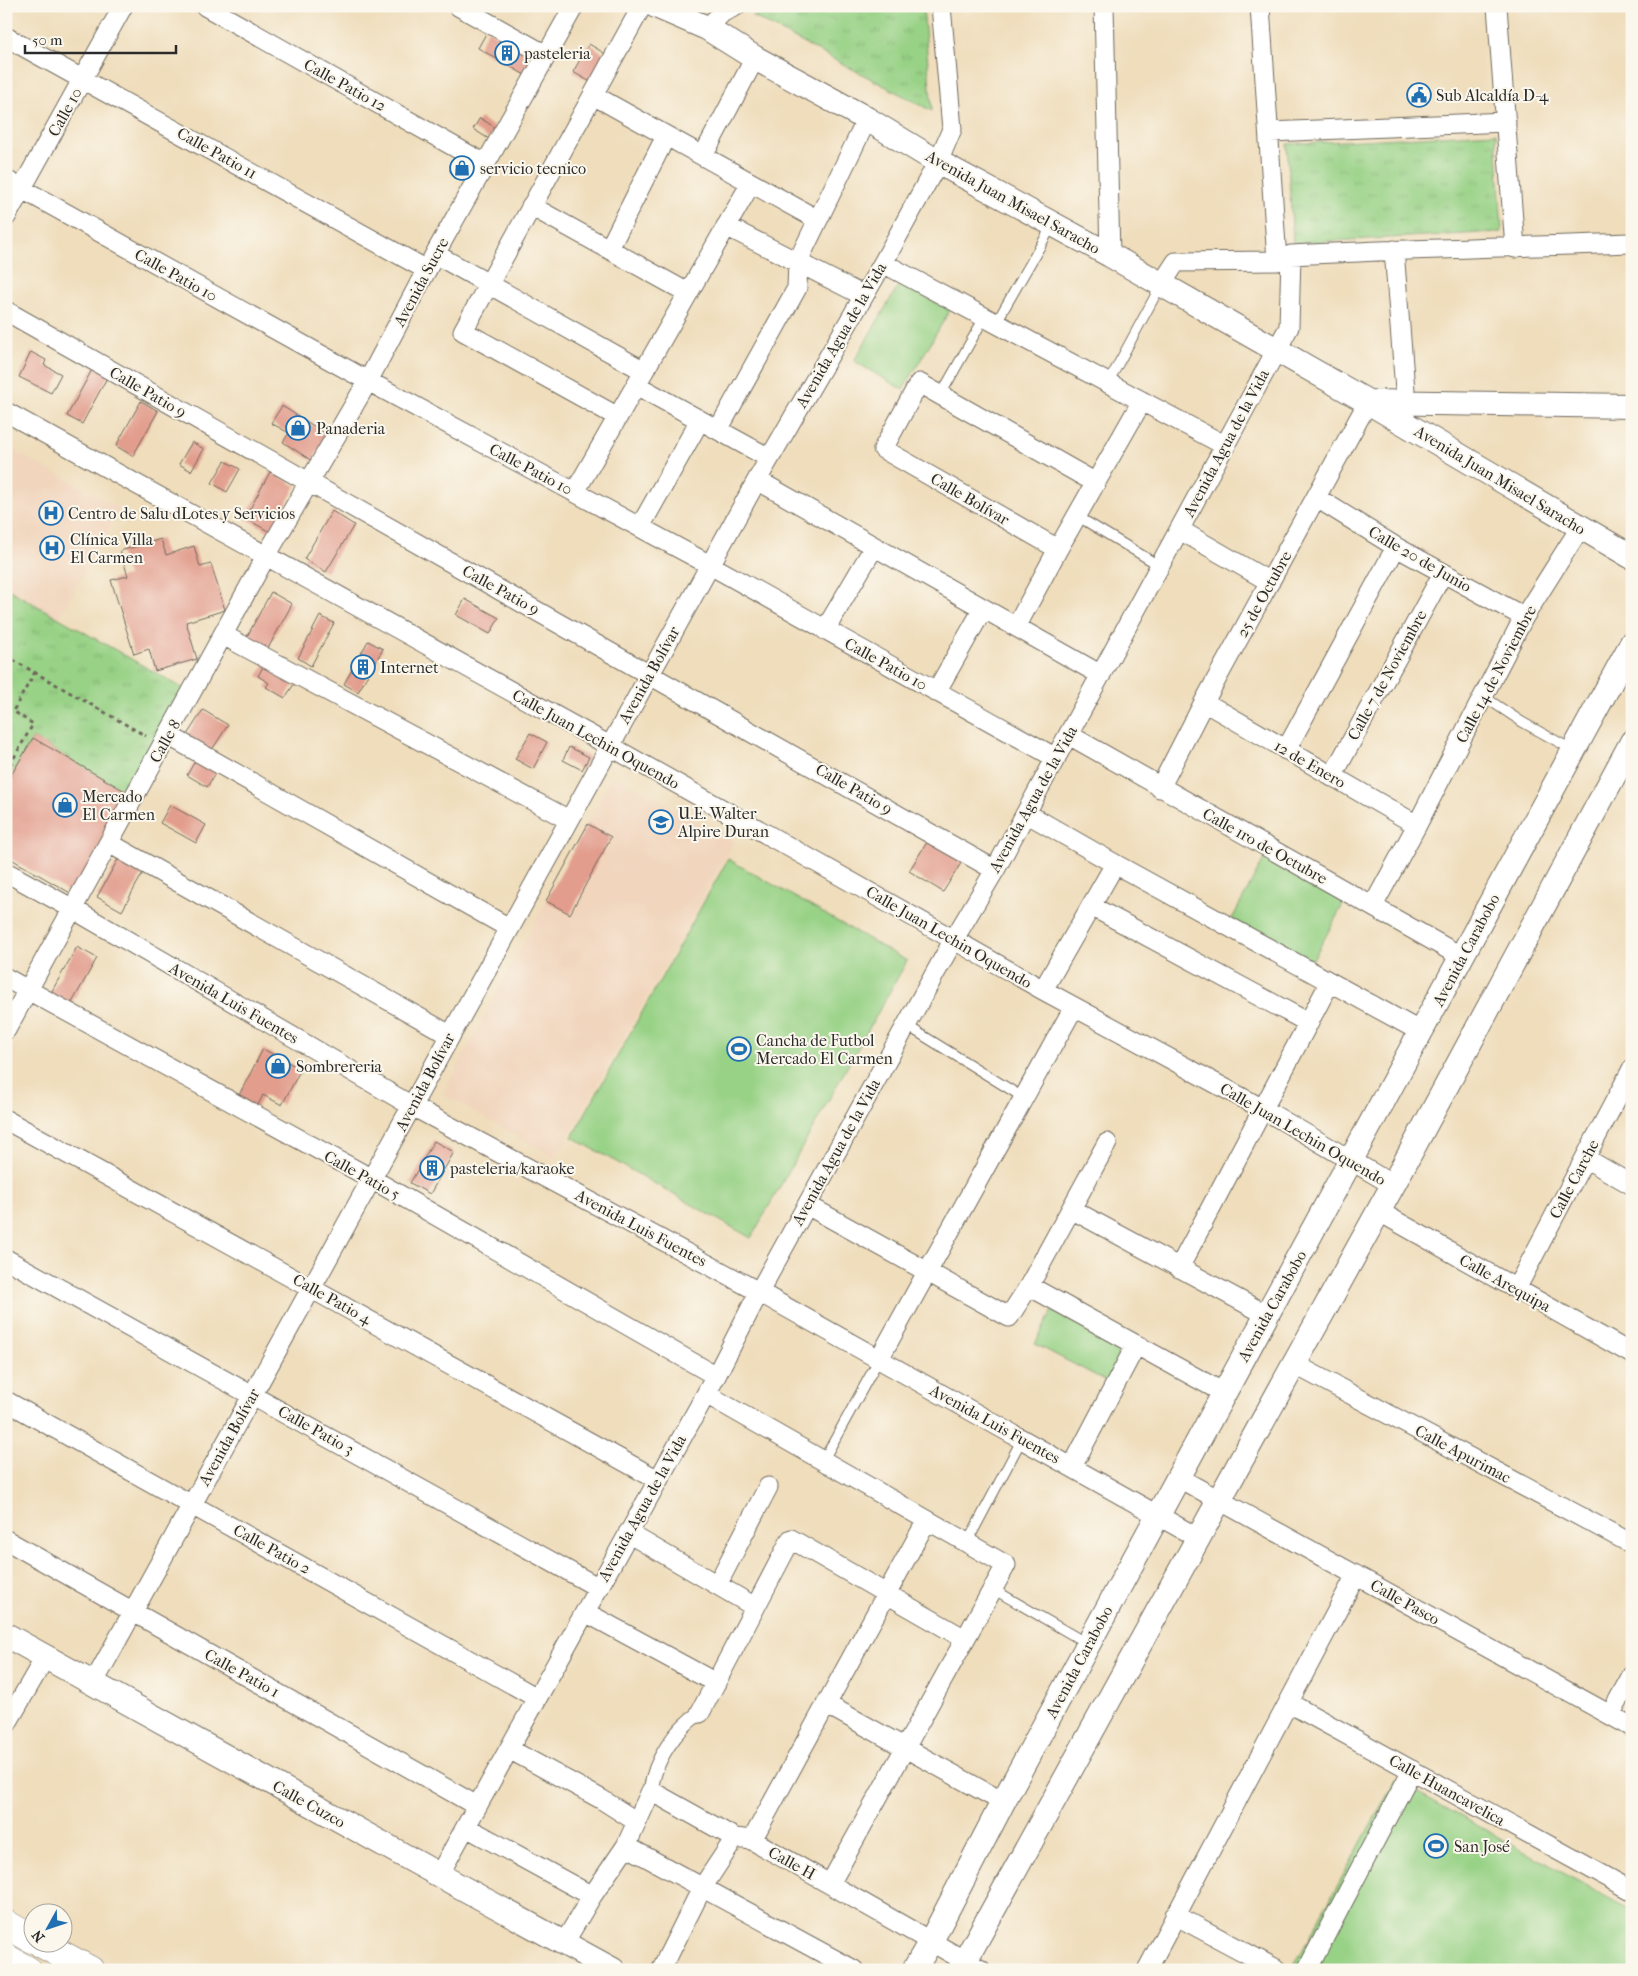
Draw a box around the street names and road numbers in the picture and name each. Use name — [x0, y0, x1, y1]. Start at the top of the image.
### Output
street label: Calle Patio 12 — [301, 55, 389, 115]
street label: Calle 10 — [44, 84, 86, 140]
street label: Calle Patio 11 — [174, 123, 260, 183]
street label: Avenida Juan Misael Saracho — [922, 146, 1103, 258]
street label: Avenida Sucre — [389, 234, 452, 331]
street label: Calle Patio 10 — [131, 245, 221, 305]
street label: Avenida Agua de la Vida — [791, 258, 891, 412]
street label: Calle Patio 9 — [106, 362, 190, 422]
street label: Avenida Agua de la Vida — [1179, 365, 1273, 521]
street label: Avenida Juan Misael Saracho — [1410, 421, 1589, 539]
street label: Calle Patio 10 — [486, 439, 576, 499]
street label: Calle Bolívar — [927, 469, 1013, 529]
street label: Calle 20 de Junio — [1365, 522, 1475, 596]
street label: 25 de Octubre — [1232, 547, 1296, 641]
street label: Calle Patio 9 — [459, 561, 543, 619]
street label: Calle 14 de Noviembre — [1452, 602, 1540, 746]
street label: Calle 7 de Noviembre — [1343, 607, 1431, 743]
street label: Avenida Bolívar — [614, 623, 684, 728]
street label: Calle Patio 10 — [841, 634, 931, 694]
street label: Calle Juan Lechin Oquendo — [509, 685, 683, 793]
street label: Calle 8 — [145, 716, 185, 766]
street label: Avenida Agua de la Vida — [984, 722, 1081, 876]
street label: 12 de Enero — [1271, 736, 1349, 792]
street label: Calle Patio 9 — [812, 759, 896, 819]
street label: Calle 1ro de Octubre — [1199, 804, 1331, 888]
street label: Calle Juan Lechin Oquendo — [863, 882, 1035, 992]
street label: Avenida Carabobo — [1428, 891, 1504, 1010]
street label: Avenida Luis Fuentes — [165, 958, 302, 1048]
street label: Avenida Bolívar — [391, 1030, 459, 1135]
street label: Avenida Agua de la Vida — [787, 1075, 884, 1229]
street label: Calle Juan Lechin Oquendo — [1217, 1079, 1389, 1189]
street label: Calle Carche — [1545, 1136, 1603, 1222]
street label: Calle Patio 5 — [321, 1146, 403, 1204]
street label: Avenida Luis Fuentes — [571, 1185, 710, 1271]
street label: Avenida Carabobo — [1233, 1247, 1310, 1366]
street label: Calle Arequipa — [1456, 1250, 1554, 1316]
street label: Calle Patio 4 — [290, 1270, 375, 1329]
street label: Avenida Luis Fuentes — [926, 1380, 1064, 1468]
street label: Avenida Bolívar — [194, 1385, 264, 1490]
street label: Calle Patio 3 — [275, 1401, 357, 1459]
street label: Calle Apurimac — [1412, 1421, 1514, 1487]
street label: Avenida Agua de la Vida — [593, 1431, 690, 1585]
street label: Calle Patio 2 — [230, 1520, 314, 1578]
street label: Calle Pasco — [1367, 1575, 1443, 1629]
street label: Avenida Carabobo — [1041, 1603, 1117, 1722]
street label: Calle Patio 1 — [201, 1645, 283, 1701]
street label: Calle Huancavelica — [1386, 1750, 1509, 1830]
street label: Calle Cuzco — [269, 1776, 349, 1832]
street label: Calle H — [765, 1842, 819, 1884]

